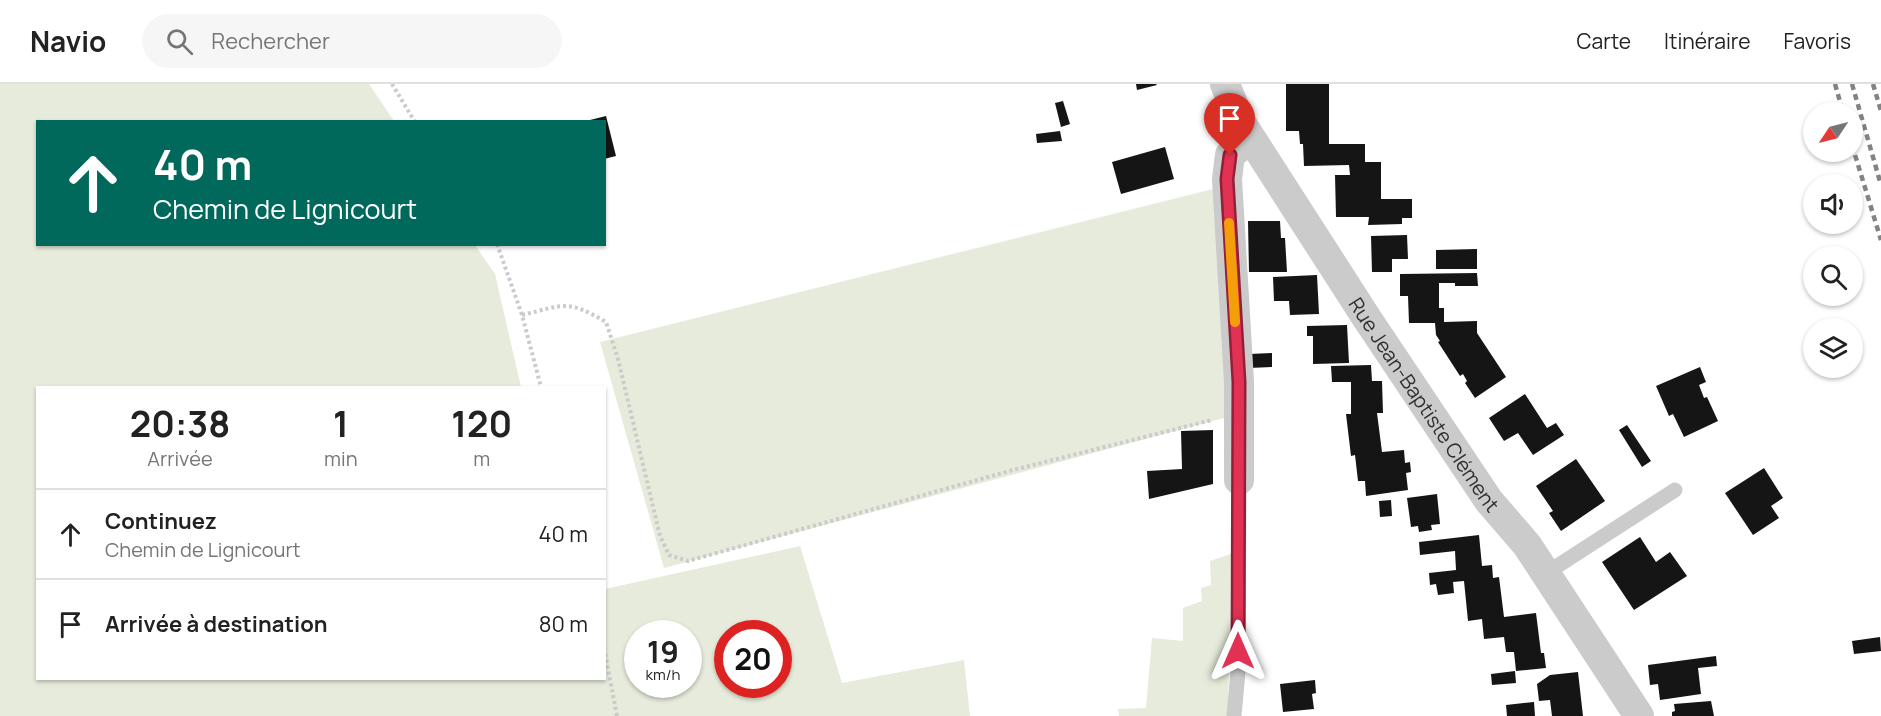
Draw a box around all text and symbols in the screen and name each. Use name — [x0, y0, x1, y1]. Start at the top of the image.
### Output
search box — [142, 14, 562, 68]
text: Navio — [30, 22, 106, 60]
icon: search — [163, 25, 196, 58]
text: Rechercher — [211, 26, 330, 56]
text: Carte — [1577, 27, 1631, 55]
text: Itinéraire — [1664, 27, 1750, 55]
text: Favoris — [1783, 27, 1851, 55]
pin — [1204, 93, 1255, 155]
icon: arrive — [1213, 102, 1246, 135]
north arrow — [1803, 102, 1863, 162]
map controls — [1803, 102, 1863, 378]
text: 40 m — [153, 135, 252, 193]
icon: ahead — [54, 144, 132, 222]
button: sound — [1803, 174, 1863, 234]
text: Chemin de Lignicourt — [153, 190, 417, 227]
button: search — [1803, 246, 1863, 306]
street label: Rue Jean-Baptiste Clément — [1343, 292, 1506, 517]
button: layers — [1803, 318, 1863, 378]
text: 20:38 — [130, 399, 230, 448]
text: 1 — [333, 399, 349, 448]
text: 120 — [451, 399, 512, 448]
text: Arrivée — [147, 445, 213, 472]
text: min — [324, 445, 358, 472]
text: m — [473, 445, 490, 472]
text: Continuez — [105, 506, 217, 536]
icon: ahead — [54, 518, 87, 551]
text: 40 m — [539, 519, 588, 549]
text: Chemin de Lignicourt — [105, 536, 301, 563]
icon: arrive — [54, 608, 87, 641]
text: Arrivée à destination — [105, 609, 328, 639]
text: 80 m — [539, 609, 588, 639]
position arrow — [1206, 619, 1270, 683]
speed limit sign: 20 — [714, 620, 792, 698]
text: 19 — [647, 631, 679, 672]
text: km/h — [646, 664, 680, 685]

